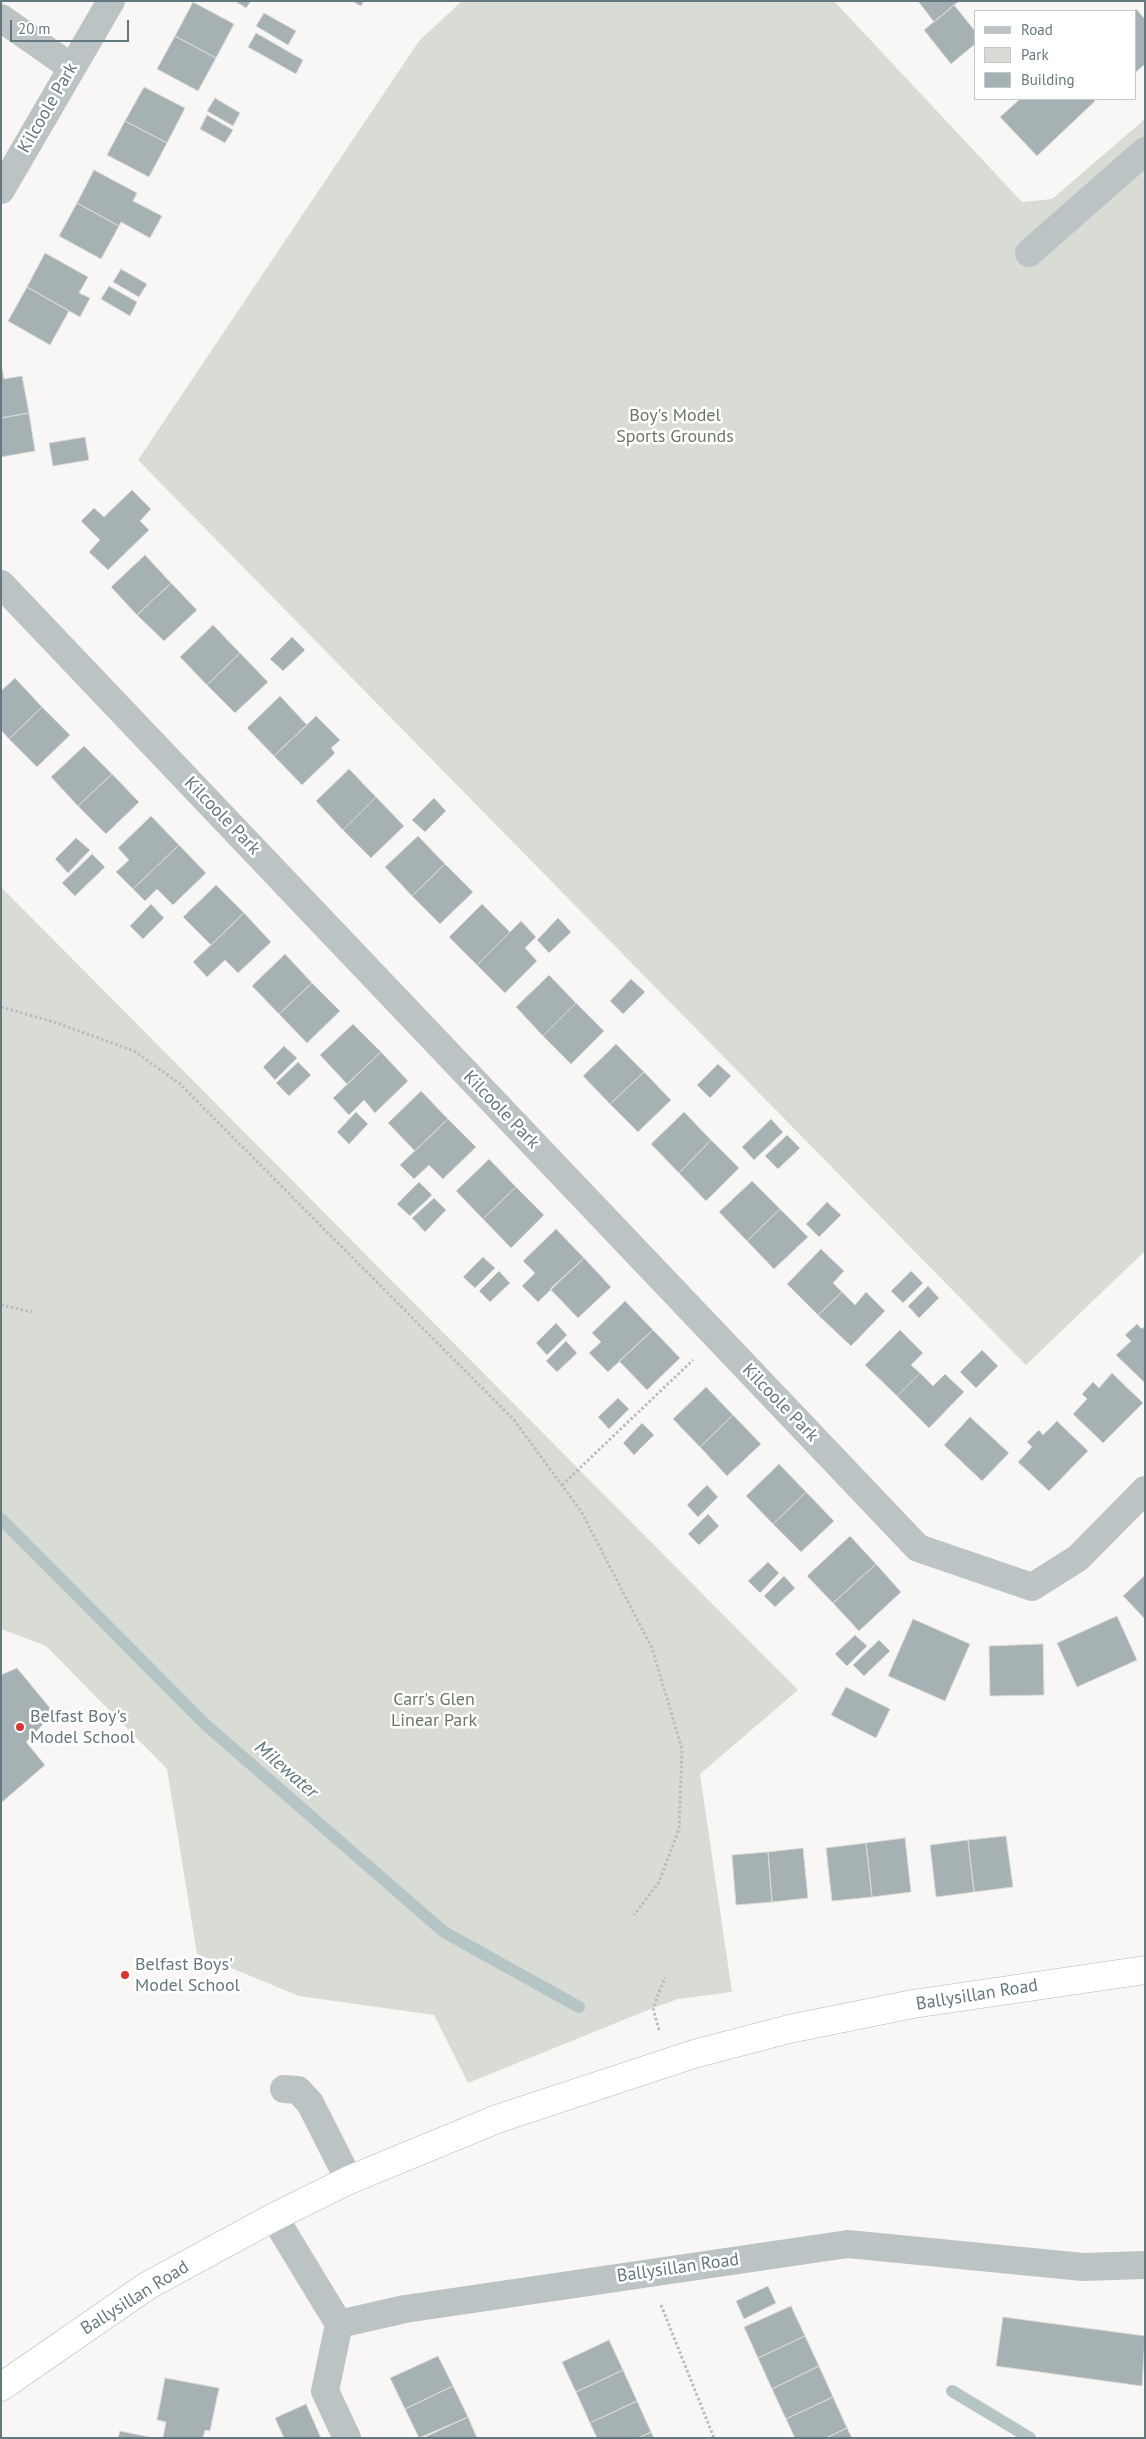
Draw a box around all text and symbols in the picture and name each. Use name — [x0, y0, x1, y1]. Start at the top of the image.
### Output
scale bar — [12, 10, 131, 42]
legend — [974, 10, 1136, 100]
text: 20 m — [18, 19, 51, 38]
text: Road — [1021, 20, 1053, 39]
text: Park — [1021, 45, 1049, 64]
street label: Kilcoole Park — [14, 59, 82, 157]
text: Building — [1021, 70, 1075, 89]
park label: Boy's Model Sports Grounds — [616, 405, 734, 448]
street label: Kilcoole Park — [179, 772, 265, 860]
street label: Kilcoole Park — [458, 1066, 544, 1154]
street label: Kilcoole Park — [737, 1359, 823, 1447]
park label: Carr's Glen Linear Park — [391, 1689, 477, 1732]
place label: Belfast Boy's Model School — [30, 1706, 135, 1748]
marker: Belfast Boy's Model School — [14, 1721, 26, 1733]
water label: Milewater — [250, 1736, 322, 1804]
place label: Belfast Boys' Model School — [135, 1954, 240, 1996]
marker: Belfast Boys' Model School — [119, 1969, 131, 1981]
street label: Ballysillan Road — [915, 1975, 1039, 2015]
street label: Ballysillan Road — [616, 2249, 740, 2287]
street label: Ballysillan Road — [77, 2256, 193, 2340]

